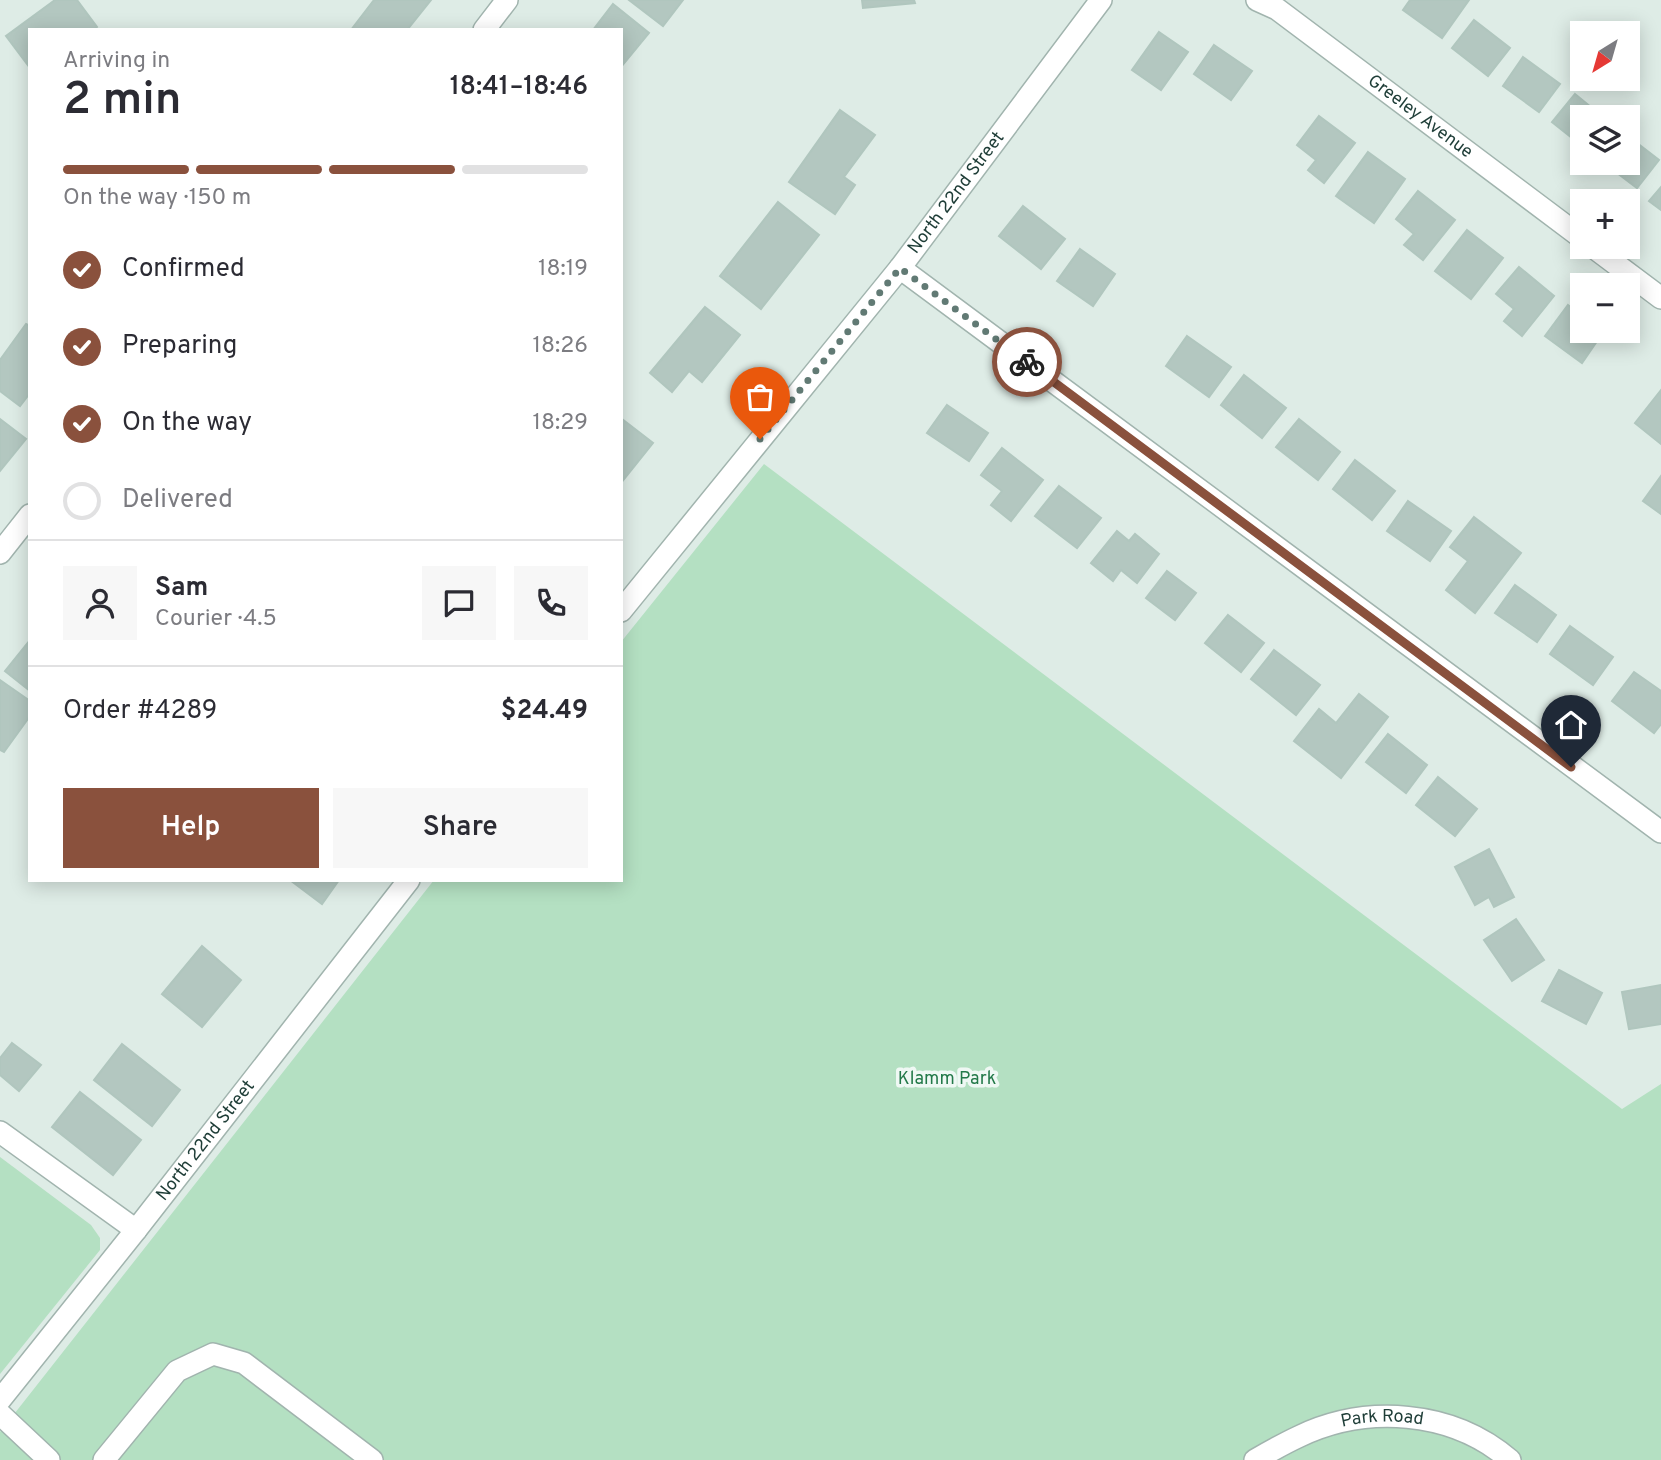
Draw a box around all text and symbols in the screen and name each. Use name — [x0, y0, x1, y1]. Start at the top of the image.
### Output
north arrow — [1570, 21, 1640, 91]
map controls — [1570, 21, 1640, 343]
text: Arriving in — [63, 47, 170, 76]
street label: Greeley Avenue — [1363, 70, 1477, 164]
text: 18:41–18:46 — [450, 71, 588, 104]
text: 2 min — [63, 72, 182, 131]
button: layers — [1570, 105, 1640, 175]
street label: North 22nd Street — [903, 127, 1010, 259]
text: On the way · 150 m — [63, 184, 251, 213]
button: + — [1570, 189, 1640, 259]
icon: check — [63, 251, 101, 289]
text: Confirmed — [122, 253, 245, 286]
text: 18:19 — [538, 255, 588, 284]
button: − — [1570, 273, 1640, 343]
courier — [992, 327, 1062, 397]
icon: check — [63, 328, 101, 366]
text: Preparing — [122, 330, 237, 363]
text: 18:26 — [532, 332, 588, 361]
icon: bike — [1008, 343, 1046, 381]
pin — [730, 367, 790, 439]
icon: bag — [741, 378, 779, 416]
icon: check — [63, 405, 101, 443]
text: On the way — [122, 407, 252, 440]
text: 18:29 — [532, 409, 588, 438]
text: Delivered — [122, 484, 233, 517]
button: person — [63, 566, 137, 640]
button: chat — [422, 566, 496, 640]
button: phone — [514, 566, 588, 640]
text: Sam — [155, 572, 208, 605]
text: Courier · 4.5 — [155, 605, 277, 634]
text: Order #4289 — [63, 695, 217, 728]
text: $24.49 — [501, 695, 588, 728]
pin — [1541, 695, 1601, 767]
icon: home — [1552, 706, 1590, 744]
button: Help — [63, 788, 319, 868]
button: Share — [333, 788, 588, 868]
park label: Klamm Park — [898, 1068, 996, 1091]
street label: North 22nd Street — [151, 1076, 260, 1206]
street label: Park Road — [1339, 1405, 1425, 1433]

